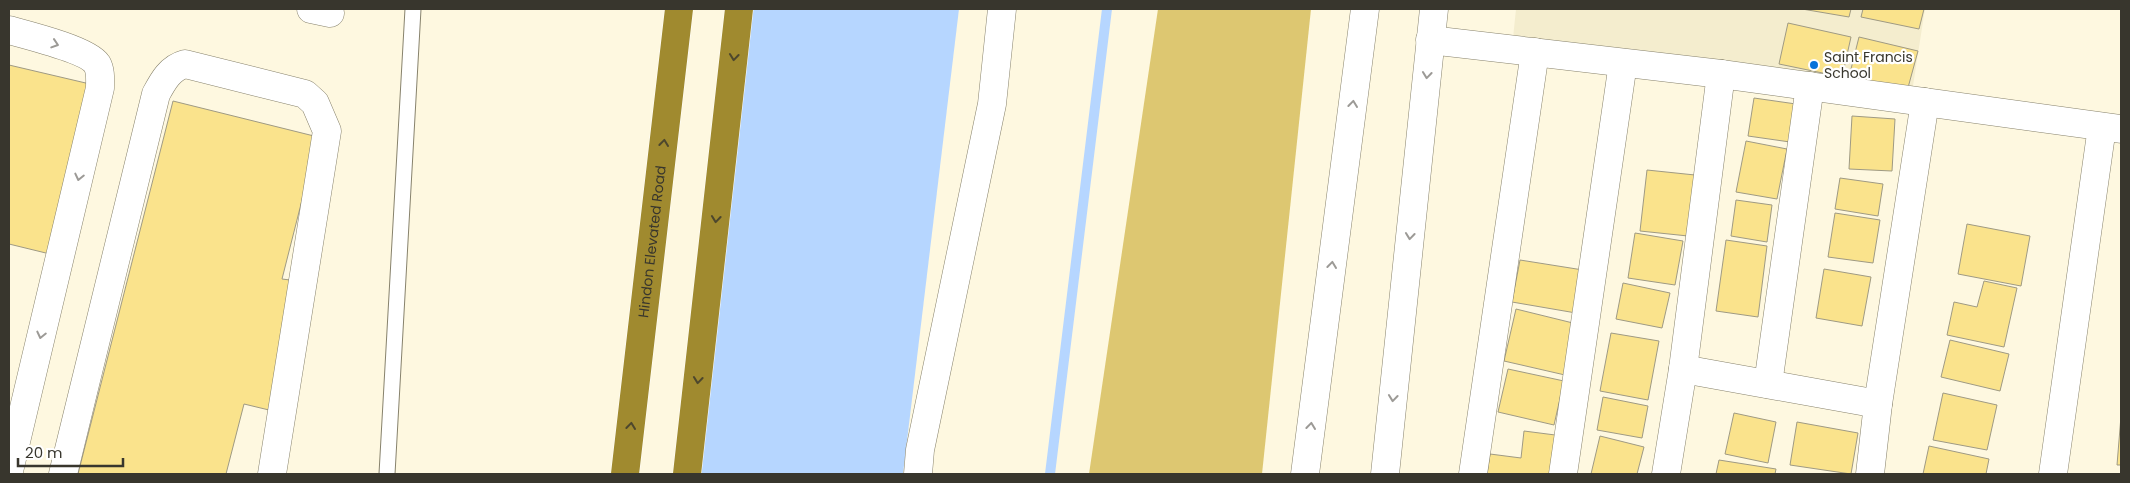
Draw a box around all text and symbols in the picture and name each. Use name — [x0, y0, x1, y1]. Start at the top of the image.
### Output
one-way arrow — [51, 39, 59, 49]
place label: Saint Francis School — [1824, 47, 1913, 83]
one-way arrow — [729, 54, 740, 62]
marker: Saint Francis School — [1808, 59, 1820, 71]
one-way arrow — [1422, 71, 1433, 79]
one-way arrow — [1347, 99, 1358, 107]
one-way arrow — [658, 138, 669, 146]
street label: Hindon Elevated Road — [633, 164, 671, 319]
one-way arrow — [74, 172, 85, 181]
one-way arrow — [711, 215, 722, 223]
one-way arrow — [1405, 233, 1416, 241]
one-way arrow — [1326, 260, 1337, 268]
one-way arrow — [36, 330, 47, 339]
one-way arrow — [693, 377, 704, 385]
one-way arrow — [1388, 394, 1399, 402]
one-way arrow — [625, 422, 636, 430]
one-way arrow — [1306, 422, 1316, 430]
scale bar — [18, 436, 122, 468]
text: 20 m — [25, 442, 63, 463]

